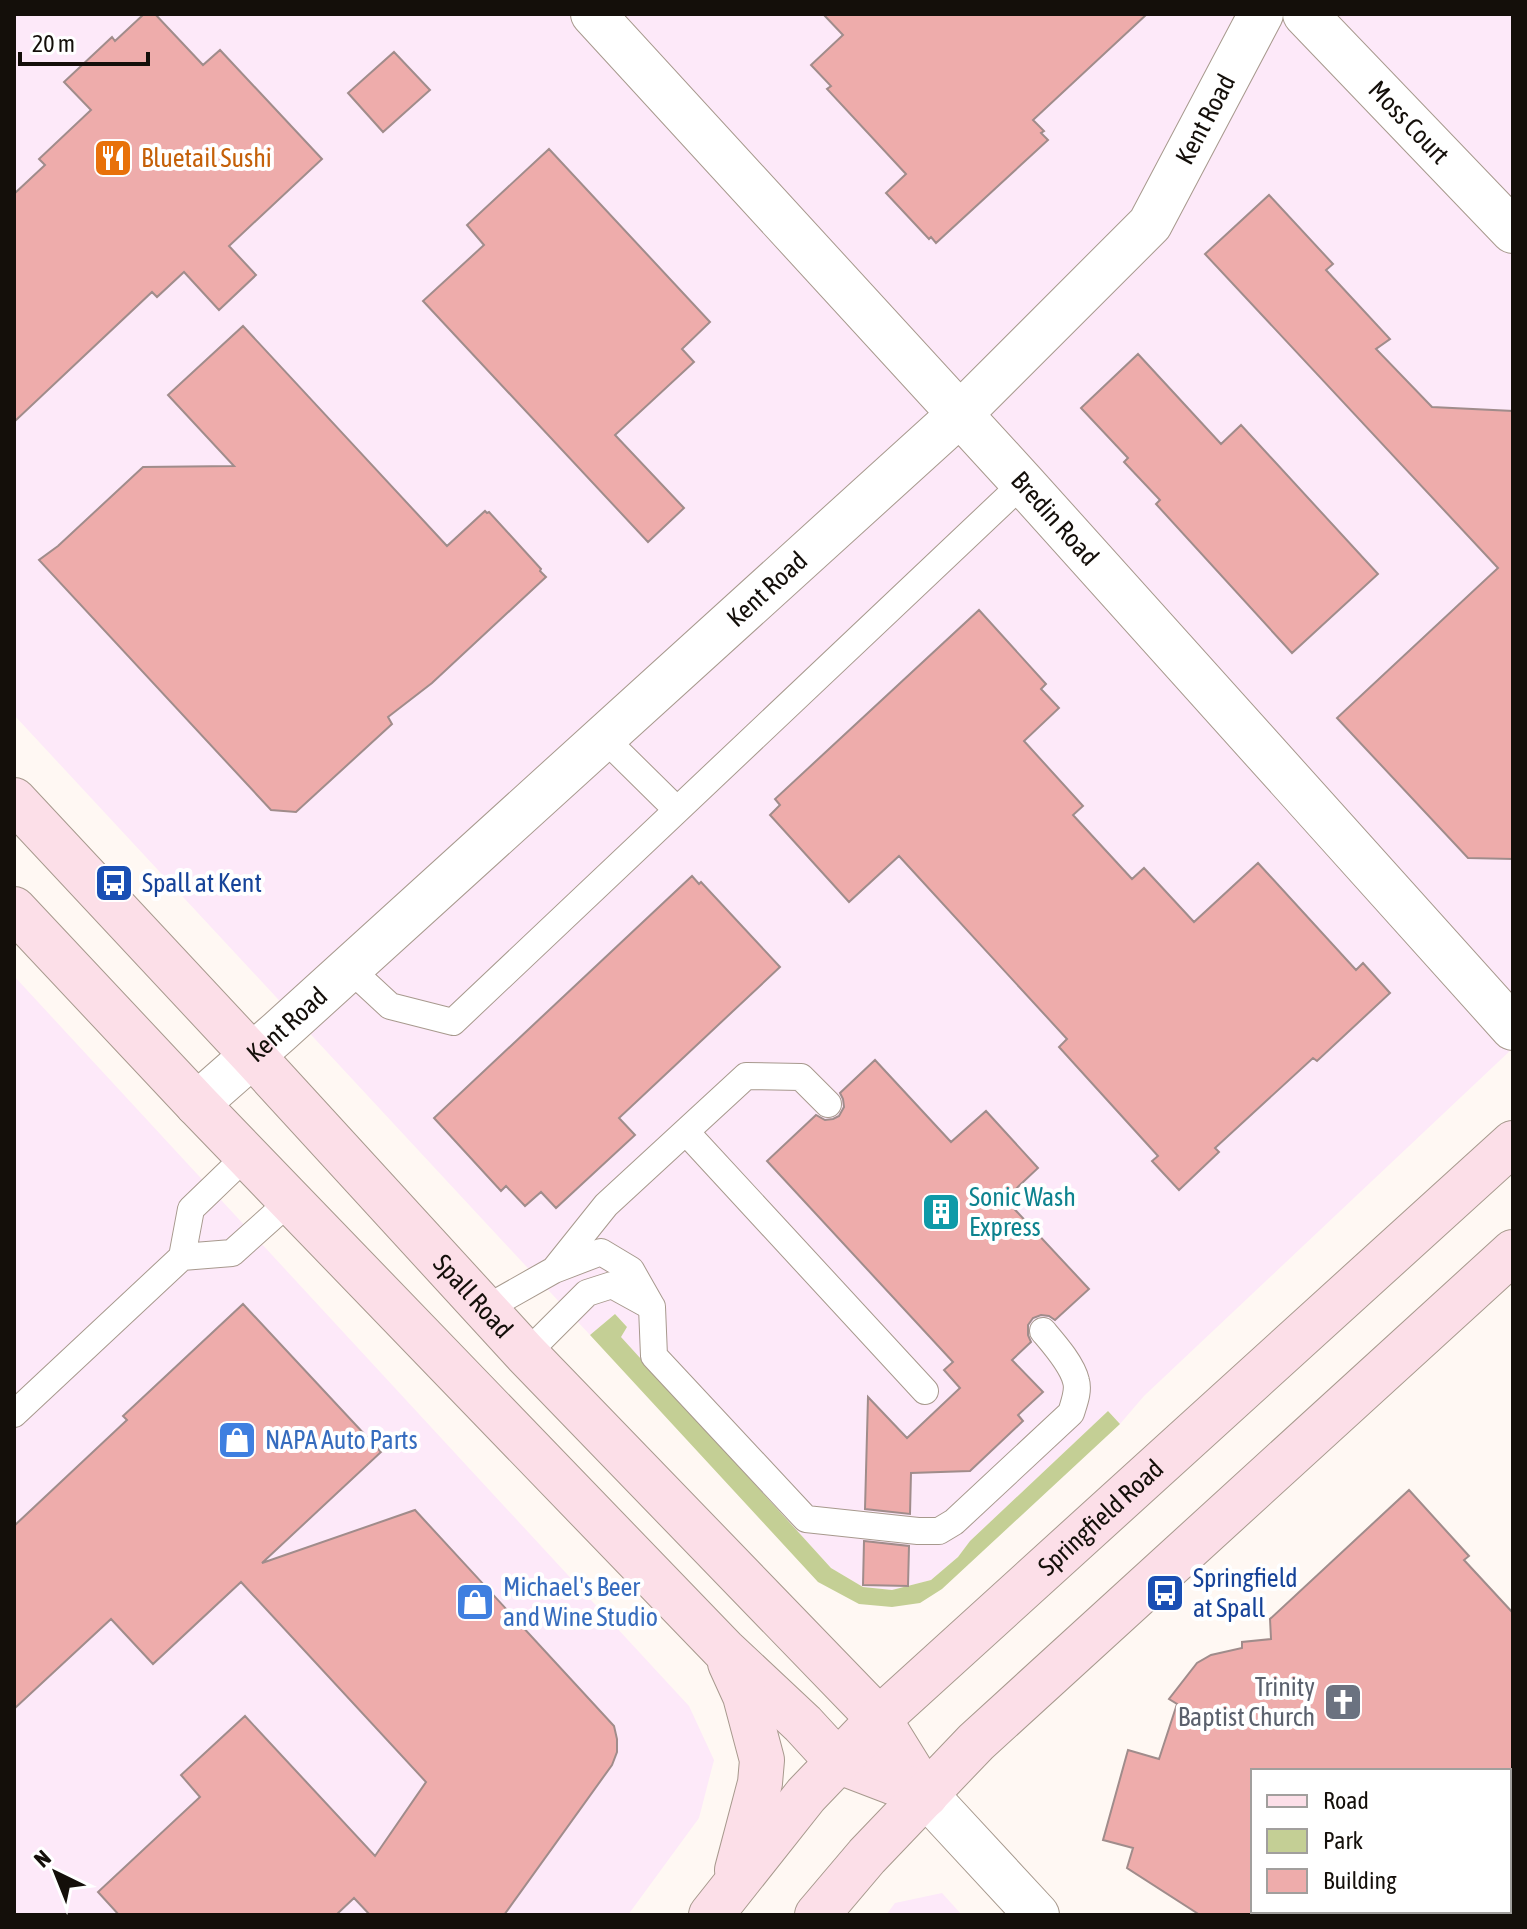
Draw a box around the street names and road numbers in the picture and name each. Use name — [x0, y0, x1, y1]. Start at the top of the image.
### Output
street label: Kent Road — [1169, 69, 1241, 169]
street label: Moss Court — [1362, 75, 1455, 170]
street label: Bredin Road — [1005, 465, 1105, 572]
street label: Kent Road — [721, 545, 813, 633]
street label: Kent Road — [241, 981, 333, 1068]
street label: Spall Road — [427, 1248, 519, 1344]
street label: Springfield Road — [1032, 1453, 1169, 1582]

